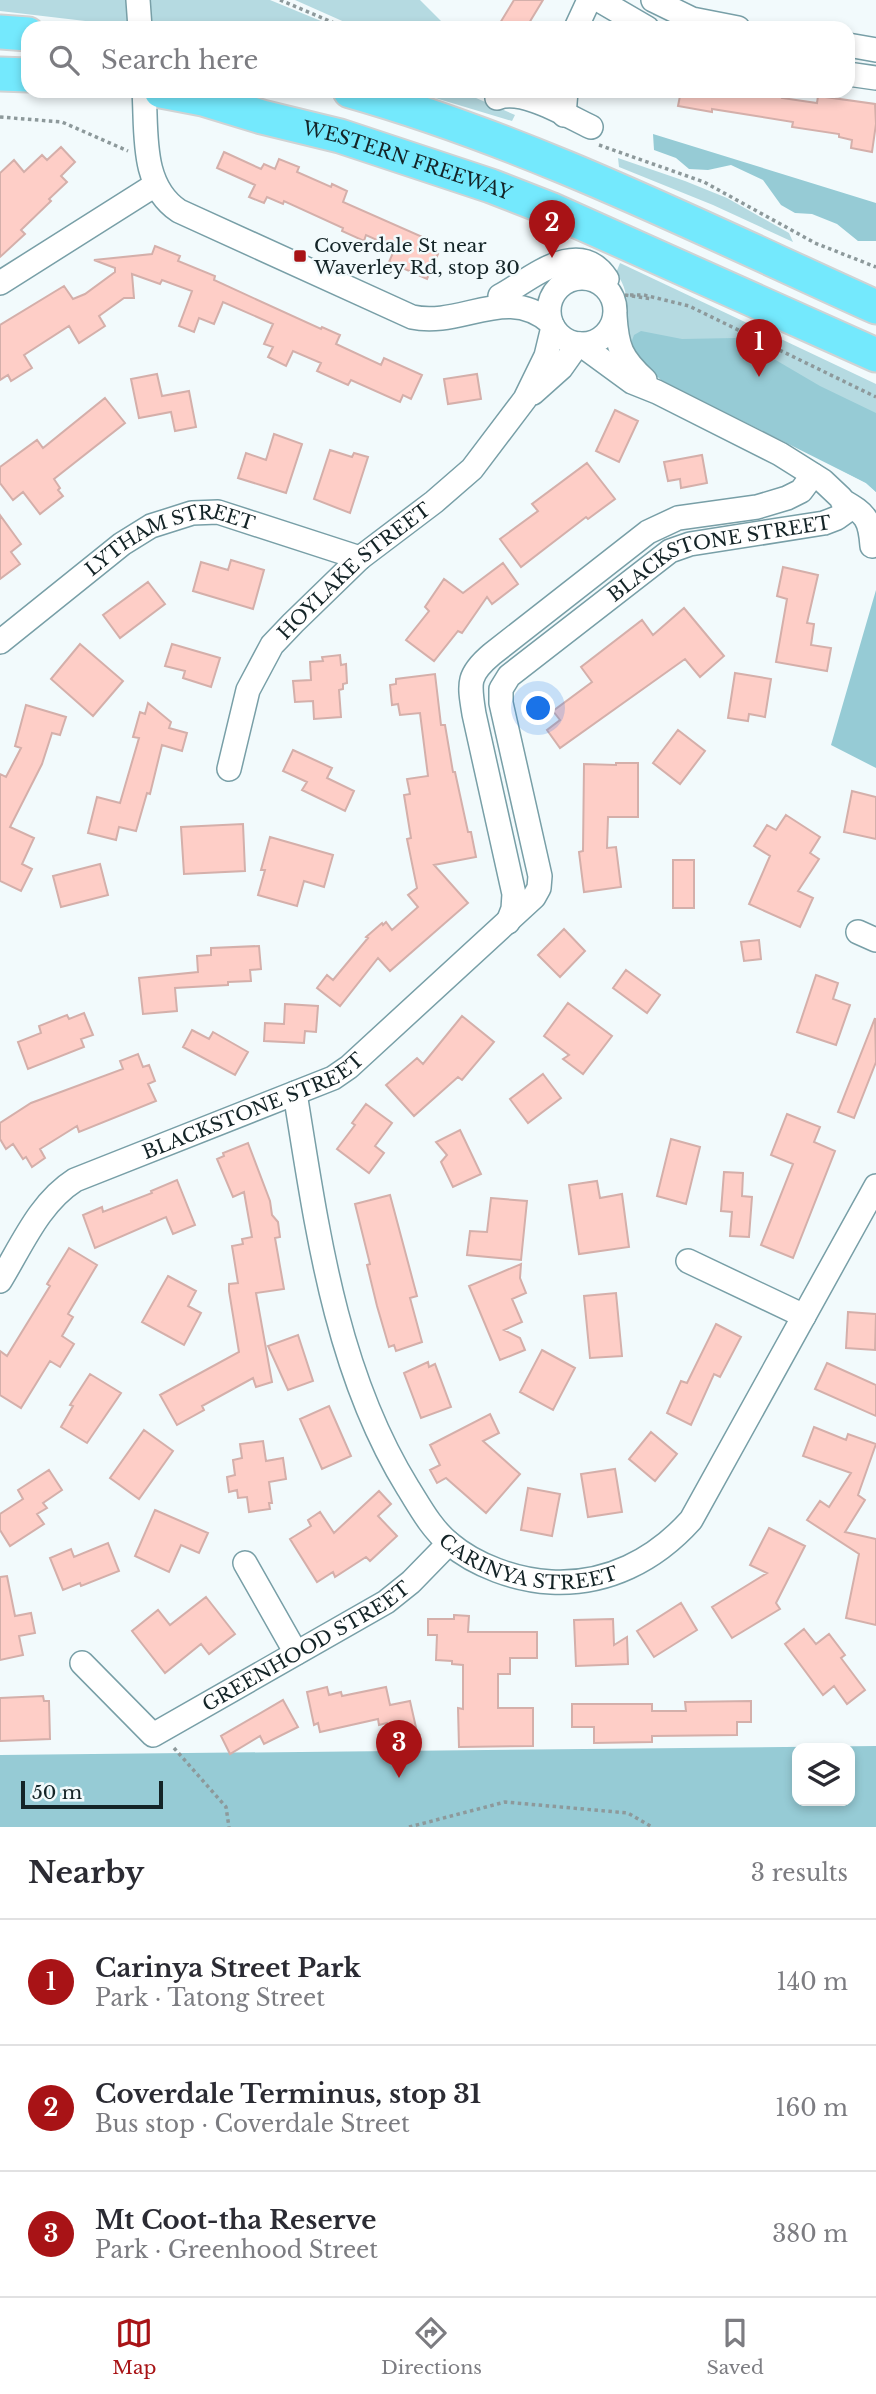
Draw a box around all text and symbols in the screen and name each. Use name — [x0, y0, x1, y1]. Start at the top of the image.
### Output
search box — [21, 21, 855, 98]
icon: search — [45, 41, 83, 79]
text: Search here — [101, 44, 258, 76]
street label: WESTERN FREEWAY — [299, 116, 515, 205]
pin: 2 — [529, 200, 575, 258]
place label: Coverdale St near Waverley Rd, stop 30 — [313, 234, 520, 279]
marker: Coverdale St near Waverley Rd, stop 30 — [292, 248, 308, 264]
pin: 1 — [736, 319, 782, 377]
street label: HOYLAKE STREET — [273, 498, 435, 644]
street label: LYTHAM STREET — [81, 500, 257, 581]
street label: BLACKSTONE STREET — [604, 511, 833, 607]
your location — [521, 691, 555, 725]
street label: BLACKSTONE STREET — [139, 1048, 369, 1164]
street label: CARINYA STREET — [434, 1529, 621, 1594]
street label: GREENHOOD STREET — [198, 1577, 415, 1716]
pin: 3 — [376, 1720, 422, 1778]
map controls — [792, 1743, 855, 1806]
button: layers — [792, 1743, 855, 1806]
scale bar — [21, 1778, 163, 1810]
text: 50 m — [32, 1781, 82, 1804]
text: Nearby — [28, 1854, 144, 1891]
text: 3 results — [751, 1859, 848, 1887]
text: Carinya Street Park — [95, 1952, 361, 1984]
text: 1 — [46, 1968, 56, 1996]
text: 140 m — [777, 1968, 848, 1996]
text: Park · Tatong Street — [95, 1984, 325, 2012]
text: Coverdale Terminus, stop 31 — [95, 2078, 481, 2110]
text: 2 — [44, 2094, 58, 2122]
text: 160 m — [775, 2094, 848, 2122]
text: Bus stop · Coverdale Street — [95, 2110, 410, 2138]
text: Mt Coot-tha Reserve — [95, 2204, 376, 2236]
text: 3 — [44, 2220, 58, 2248]
text: 380 m — [772, 2220, 848, 2248]
text: Park · Greenhood Street — [95, 2236, 378, 2264]
tab: Map — [112, 2314, 156, 2379]
tab: Directions — [381, 2314, 482, 2379]
tab: Saved — [706, 2314, 764, 2379]

